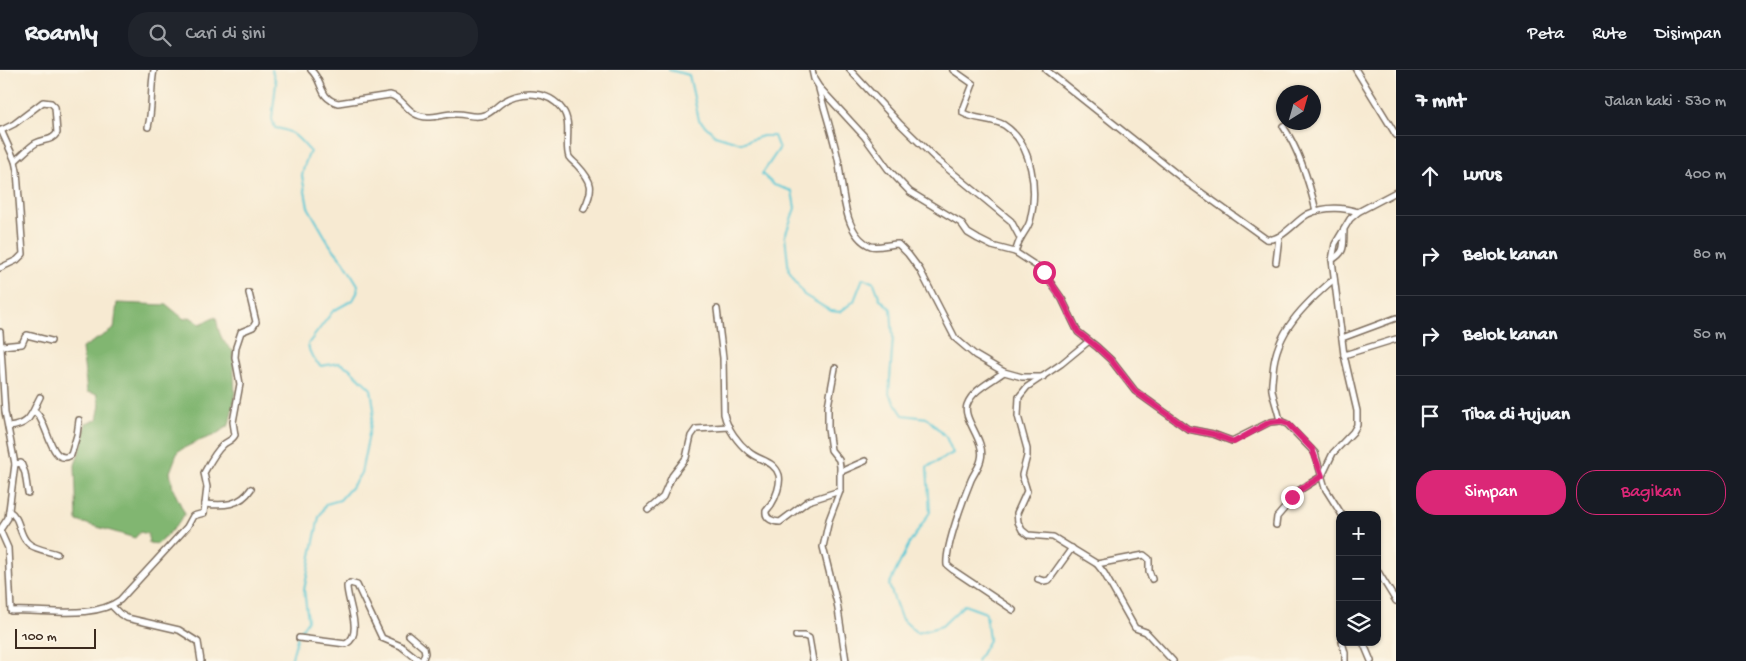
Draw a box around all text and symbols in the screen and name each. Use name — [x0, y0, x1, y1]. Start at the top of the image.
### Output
search box — [128, 12, 478, 57]
text: Roamly — [25, 20, 98, 49]
icon: search — [146, 21, 174, 49]
text: Cari di sini — [186, 23, 266, 46]
text: Peta — [1528, 24, 1564, 45]
text: Rute — [1592, 24, 1627, 45]
text: Disimpan — [1655, 24, 1721, 45]
north arrow — [1276, 85, 1321, 130]
text: 7 mnt — [1416, 90, 1465, 115]
text: Jalan kaki · 530 m — [1605, 93, 1726, 112]
icon: ahead — [1416, 162, 1444, 190]
text: Lurus — [1463, 164, 1502, 187]
text: 400 m — [1685, 166, 1726, 185]
icon: right — [1416, 242, 1444, 270]
text: Belok kanan — [1463, 244, 1557, 267]
text: 80 m — [1693, 246, 1726, 265]
route start — [1033, 261, 1056, 284]
icon: right — [1416, 322, 1444, 350]
text: Belok kanan — [1463, 324, 1557, 347]
text: 50 m — [1693, 326, 1726, 345]
icon: arrive — [1416, 402, 1444, 430]
text: Tiba di tujuan — [1463, 404, 1570, 427]
button: Simpan — [1416, 470, 1566, 515]
button: Bagikan — [1576, 470, 1726, 515]
route end — [1281, 486, 1304, 509]
map controls — [1336, 511, 1381, 646]
button: + — [1336, 511, 1381, 556]
button: − — [1336, 556, 1381, 601]
button: layers — [1336, 601, 1381, 646]
scale bar — [15, 626, 96, 649]
text: 100 m — [22, 629, 57, 646]

